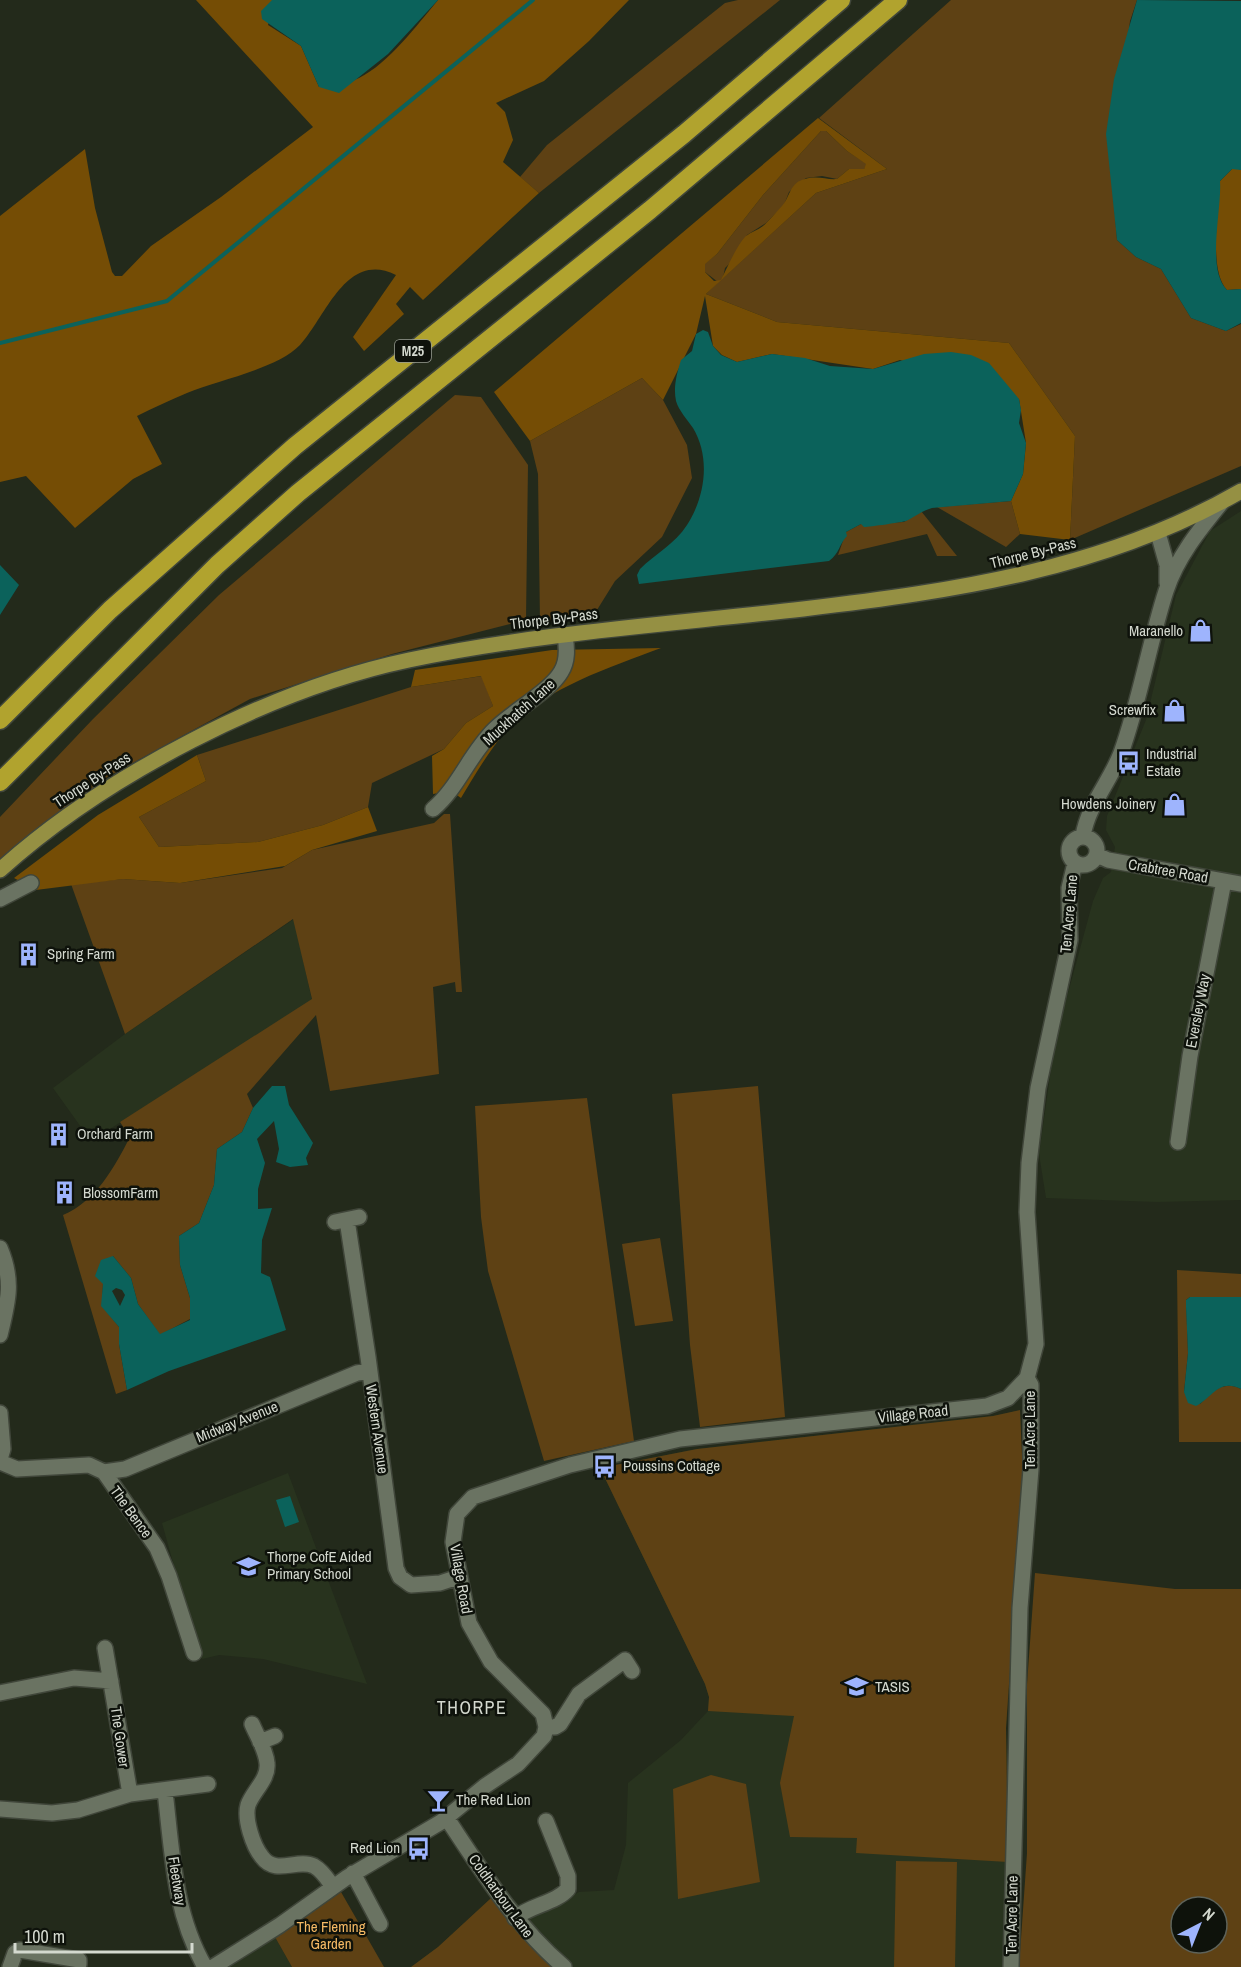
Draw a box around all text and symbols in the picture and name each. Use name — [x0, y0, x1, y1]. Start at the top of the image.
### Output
road number: M25 — [395, 340, 431, 362]
street label: Thorpe By-Pass — [988, 532, 1078, 573]
street label: Thorpe By-Pass — [509, 603, 599, 634]
shop icon: Maranello — [1188, 618, 1214, 644]
place label: Maranello — [1129, 620, 1183, 641]
street label: Muckhatch Lane — [478, 674, 559, 750]
shop icon: Screwfix — [1161, 697, 1187, 723]
place label: Screwfix — [1109, 699, 1157, 720]
place label: Industrial Estate — [1146, 743, 1197, 781]
street label: Thorpe By-Pass — [49, 747, 134, 812]
bus stop icon: Industrial Estate — [1115, 750, 1141, 776]
shop icon: Howdens Joinery — [1161, 791, 1187, 817]
place label: Howdens Joinery — [1061, 793, 1157, 814]
street label: Crabtree Road — [1127, 853, 1210, 888]
street label: Ten Acre Lane — [1055, 874, 1082, 954]
building icon: Spring Farm — [16, 941, 42, 967]
place label: Spring Farm — [47, 943, 115, 964]
street label: Eversley Way — [1180, 971, 1215, 1050]
building icon: Orchard Farm — [46, 1121, 72, 1147]
place label: Orchard Farm — [77, 1123, 153, 1144]
building icon: BlossomFarm — [52, 1180, 78, 1206]
place label: BlossomFarm — [83, 1182, 158, 1203]
street label: Western Avenue — [361, 1383, 394, 1475]
street label: Ten Acre Lane — [1019, 1391, 1040, 1469]
street label: Midway Avenue — [193, 1396, 281, 1447]
street label: Village Road — [877, 1399, 949, 1428]
bus stop icon: Poussins Cottage — [592, 1453, 618, 1479]
place label: Poussins Cottage — [623, 1455, 720, 1476]
street label: The Bence — [105, 1481, 157, 1542]
street label: Village Road — [445, 1543, 478, 1615]
place label: Thorpe CofE Aided Primary School — [267, 1546, 372, 1584]
school or university icon: Thorpe CofE Aided Primary School — [236, 1553, 262, 1579]
school or university icon: TASIS — [844, 1674, 870, 1700]
place label: TASIS — [875, 1676, 910, 1697]
district label: THORPE — [437, 1695, 507, 1720]
street label: The Gower — [106, 1705, 135, 1769]
bar icon: The Red Lion — [425, 1787, 451, 1813]
place label: The Red Lion — [456, 1789, 531, 1810]
bus stop icon: Red Lion — [405, 1835, 431, 1861]
place label: Red Lion — [350, 1837, 400, 1858]
street label: Coldharbour Lane — [464, 1850, 539, 1942]
street label: Fleetway — [163, 1855, 192, 1908]
street label: Ten Acre Lane — [1000, 1875, 1023, 1954]
north arrow — [1169, 1895, 1229, 1955]
text: N — [1198, 1903, 1220, 1925]
scale bar — [15, 1916, 192, 1954]
park label: The Fleming Garden — [296, 1916, 366, 1954]
text: 100 m — [24, 1924, 65, 1949]

